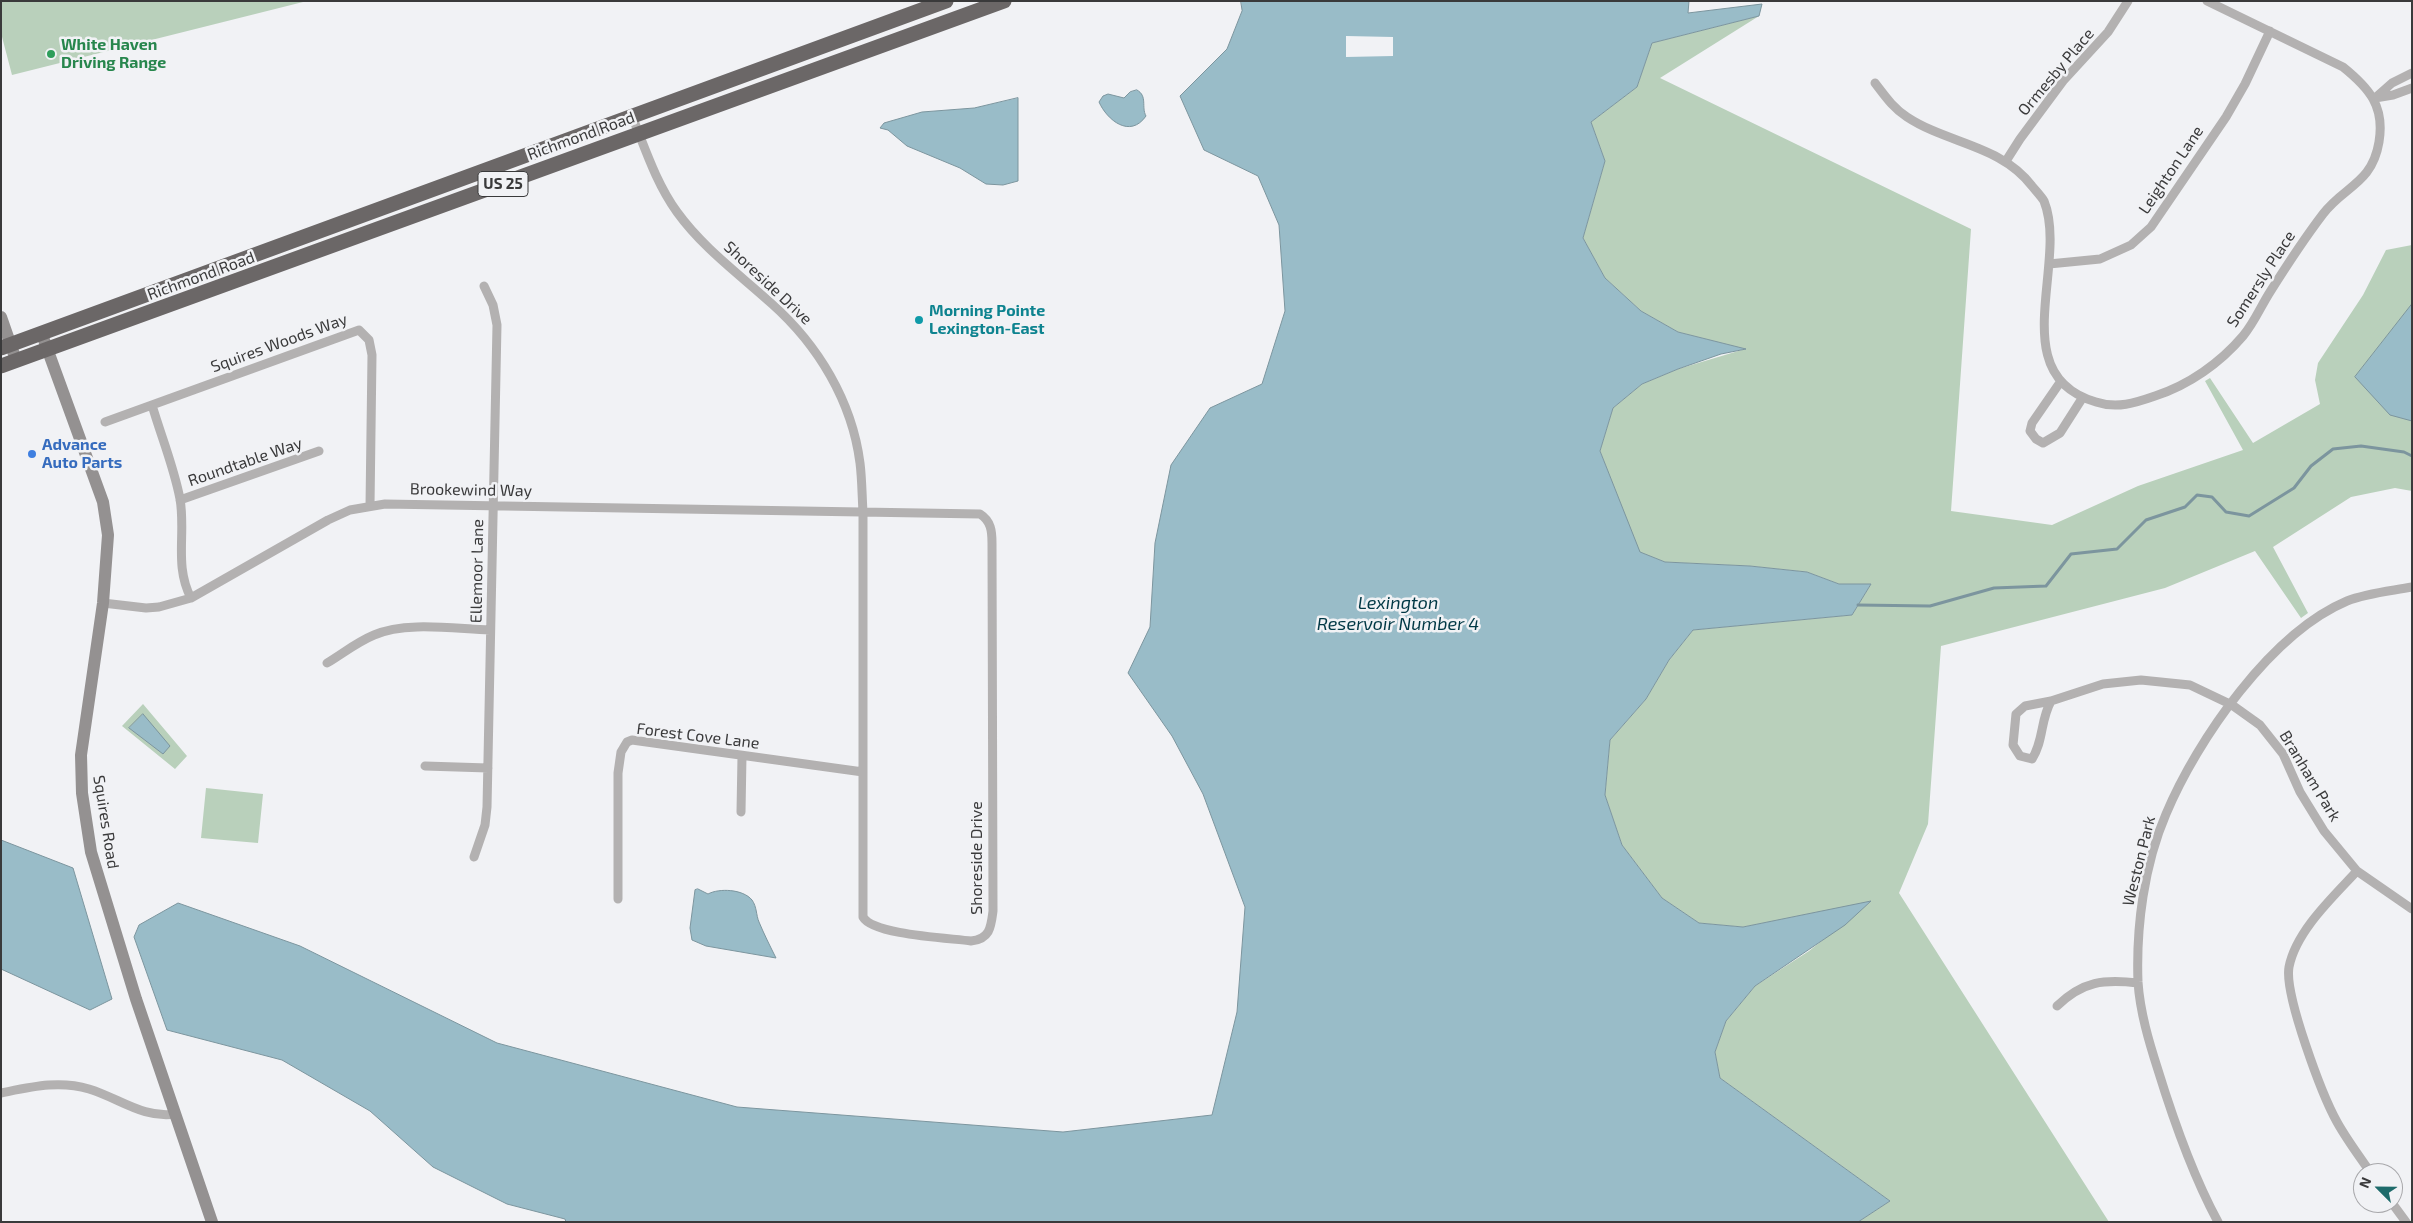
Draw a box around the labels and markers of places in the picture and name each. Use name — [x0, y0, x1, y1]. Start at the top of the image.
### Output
place label: White Haven Driving Range — [61, 35, 166, 73]
marker: White Haven Driving Range — [45, 48, 57, 60]
place label: Morning Pointe Lexington-East — [929, 301, 1045, 339]
marker: Morning Pointe Lexington-East — [913, 314, 925, 326]
place label: Advance Auto Parts — [42, 435, 122, 473]
marker: Advance Auto Parts — [26, 448, 38, 460]

